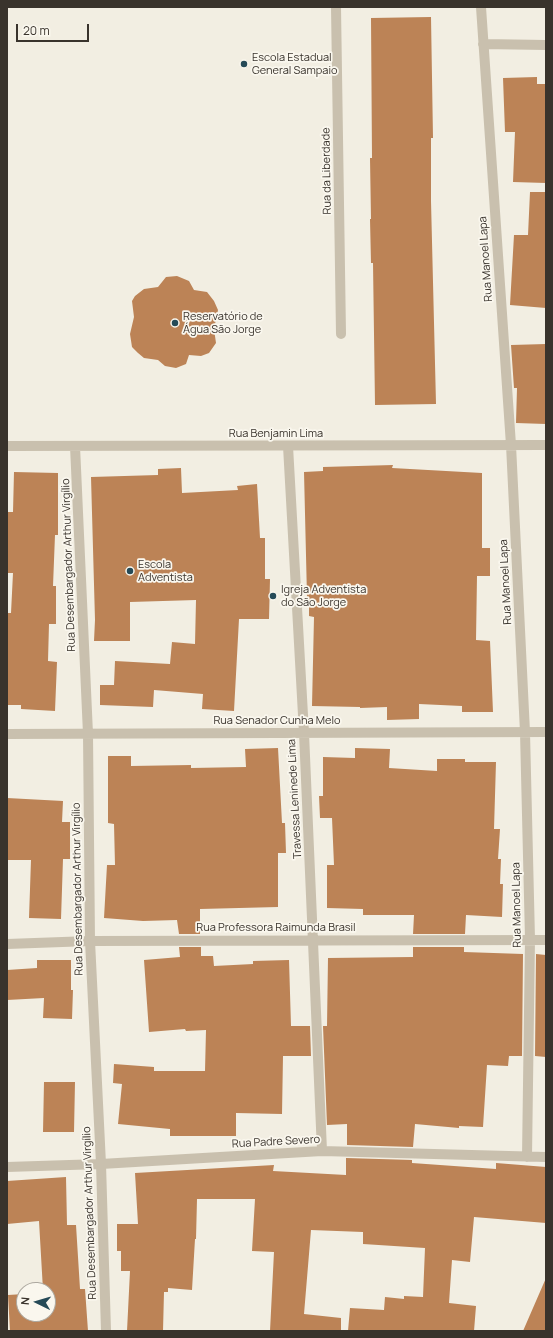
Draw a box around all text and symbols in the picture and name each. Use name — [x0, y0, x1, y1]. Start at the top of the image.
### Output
scale bar — [18, 16, 91, 42]
text: 20 m — [23, 22, 50, 39]
place label: Escola Estadual General Sampaio — [252, 51, 337, 77]
marker: Escola Estadual General Sampaio — [239, 59, 249, 69]
street label: Rua da Liberdade — [320, 127, 334, 215]
street label: Rua Manoel Lapa — [476, 216, 496, 302]
place label: Reservatório de Água São Jorge — [183, 310, 263, 336]
marker: Reservatório de Água São Jorge — [170, 318, 180, 328]
street label: Rua Benjamin Lima — [229, 427, 323, 441]
street label: Rua Desembargador Arthur Virgílio — [59, 478, 79, 652]
street label: Rua Manoel Lapa — [497, 539, 515, 625]
place label: Escola Adventista — [138, 558, 193, 584]
marker: Escola Adventista — [125, 566, 135, 576]
place label: Igreja Adventista do São Jorge — [281, 583, 366, 609]
marker: Igreja Adventista do São Jorge — [268, 591, 278, 601]
street label: Rua Senador Cunha Melo — [213, 714, 341, 728]
street label: Travessa Leninede Lima — [285, 739, 305, 859]
street label: Rua Desembargador Arthur Virgílio — [70, 802, 86, 976]
street label: Rua Manoel Lapa — [510, 862, 524, 948]
street label: Rua Professora Raimunda Brasil — [196, 921, 356, 935]
street label: Rua Desembargador Arthur Virgílio — [80, 1126, 100, 1300]
street label: Rua Padre Severo — [231, 1133, 321, 1151]
north arrow — [16, 1282, 56, 1322]
text: N — [17, 1296, 32, 1306]

